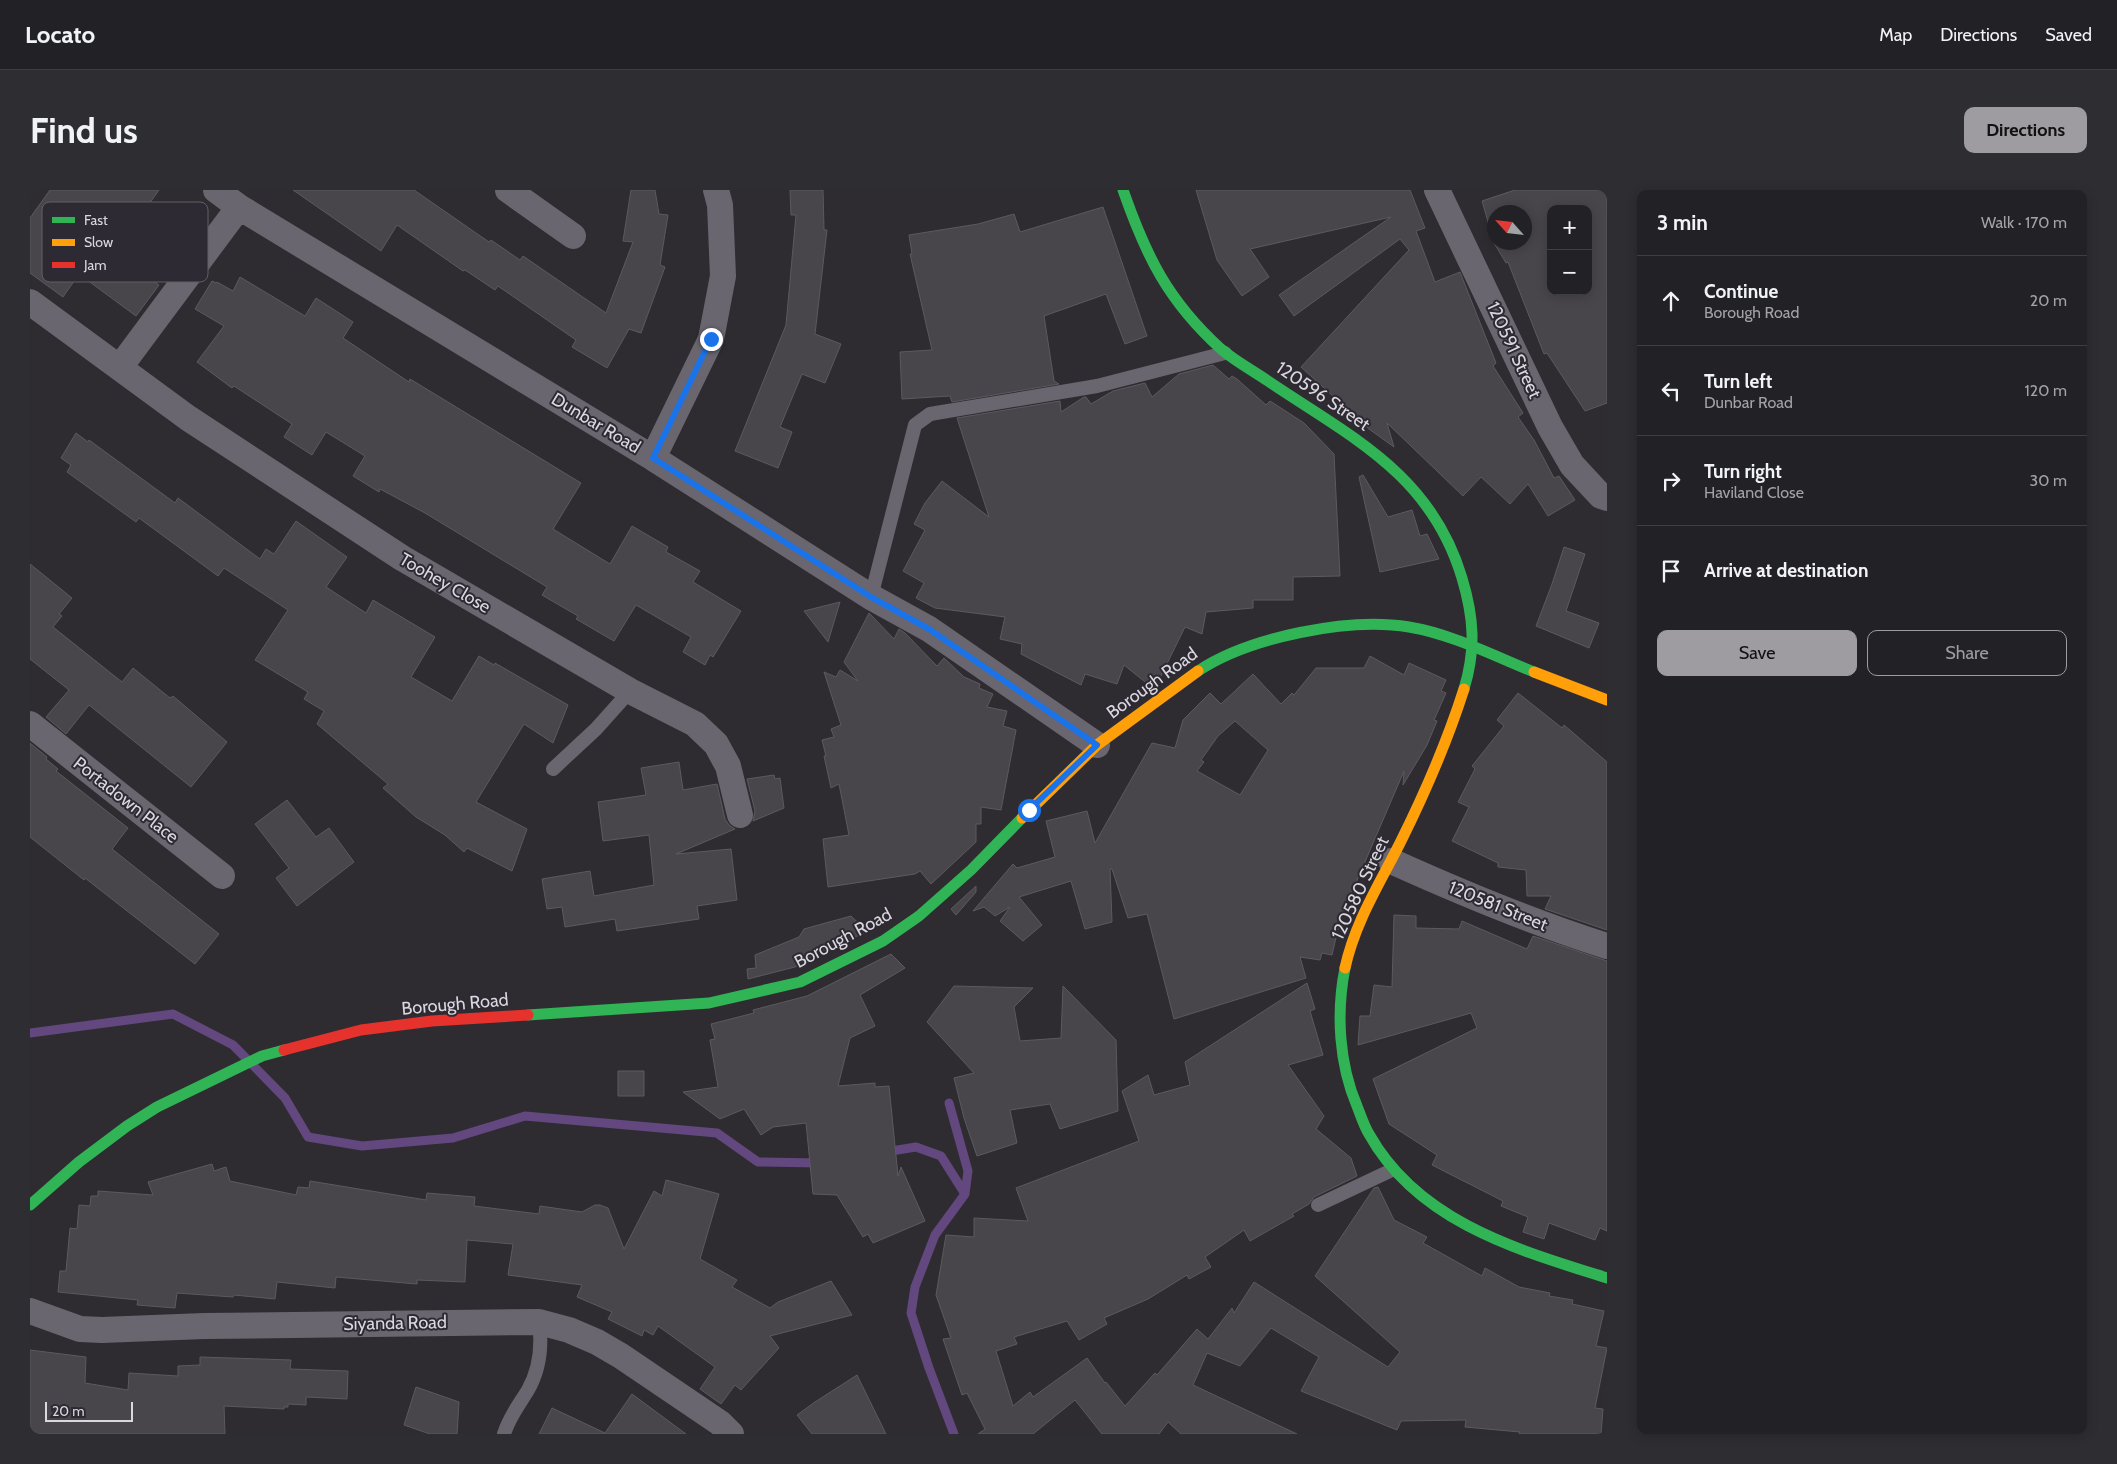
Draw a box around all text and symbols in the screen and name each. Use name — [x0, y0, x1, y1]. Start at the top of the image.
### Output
text: Locato — [25, 20, 95, 49]
text: Map — [1879, 24, 1912, 46]
text: Directions — [1940, 24, 2017, 46]
text: Saved — [2045, 24, 2092, 46]
button: Directions — [1964, 107, 2087, 153]
text: Find us — [30, 109, 138, 152]
legend — [42, 202, 208, 282]
north arrow — [1487, 205, 1532, 250]
map controls — [1547, 205, 1592, 295]
button: + — [1547, 205, 1592, 250]
text: 3 min — [1657, 210, 1708, 235]
text: Fast — [84, 211, 108, 229]
text: Walk · 170 m — [1981, 213, 2067, 232]
text: Slow — [84, 233, 113, 251]
button: − — [1547, 250, 1592, 295]
text: Jam — [83, 256, 106, 274]
text: Continue — [1704, 280, 1778, 303]
icon: ahead — [1657, 287, 1685, 315]
text: 20 m — [2030, 291, 2067, 310]
street label: 120591 Street — [1482, 298, 1546, 402]
text: Borough Road — [1704, 303, 1799, 322]
route end — [700, 328, 723, 351]
street label: 120596 Street — [1272, 357, 1374, 435]
text: Turn left — [1704, 370, 1772, 393]
icon: left — [1657, 377, 1685, 405]
text: 120 m — [2025, 381, 2067, 400]
street label: Dunbar Road — [548, 388, 644, 458]
text: Dunbar Road — [1704, 393, 1793, 412]
text: Turn right — [1704, 460, 1782, 483]
icon: right — [1657, 467, 1685, 495]
text: 30 m — [2030, 471, 2067, 490]
text: Haviland Close — [1704, 483, 1804, 502]
street label: Toohey Close — [395, 548, 495, 618]
icon: arrive — [1657, 557, 1685, 585]
text: Arrive at destination — [1704, 559, 1868, 582]
button: Save — [1657, 630, 1857, 676]
button: Share — [1867, 630, 2067, 676]
street label: Borough Road — [1102, 643, 1202, 723]
street label: Portadown Place — [69, 752, 183, 848]
route start — [1018, 799, 1041, 822]
street label: 120580 Street — [1326, 833, 1394, 943]
street label: 120581 Street — [1445, 876, 1551, 936]
street label: Borough Road — [790, 903, 896, 973]
street label: Borough Road — [401, 988, 509, 1020]
street label: Siyanda Road — [343, 1311, 447, 1335]
scale bar — [45, 1399, 132, 1422]
text: 20 m — [52, 1402, 85, 1420]

